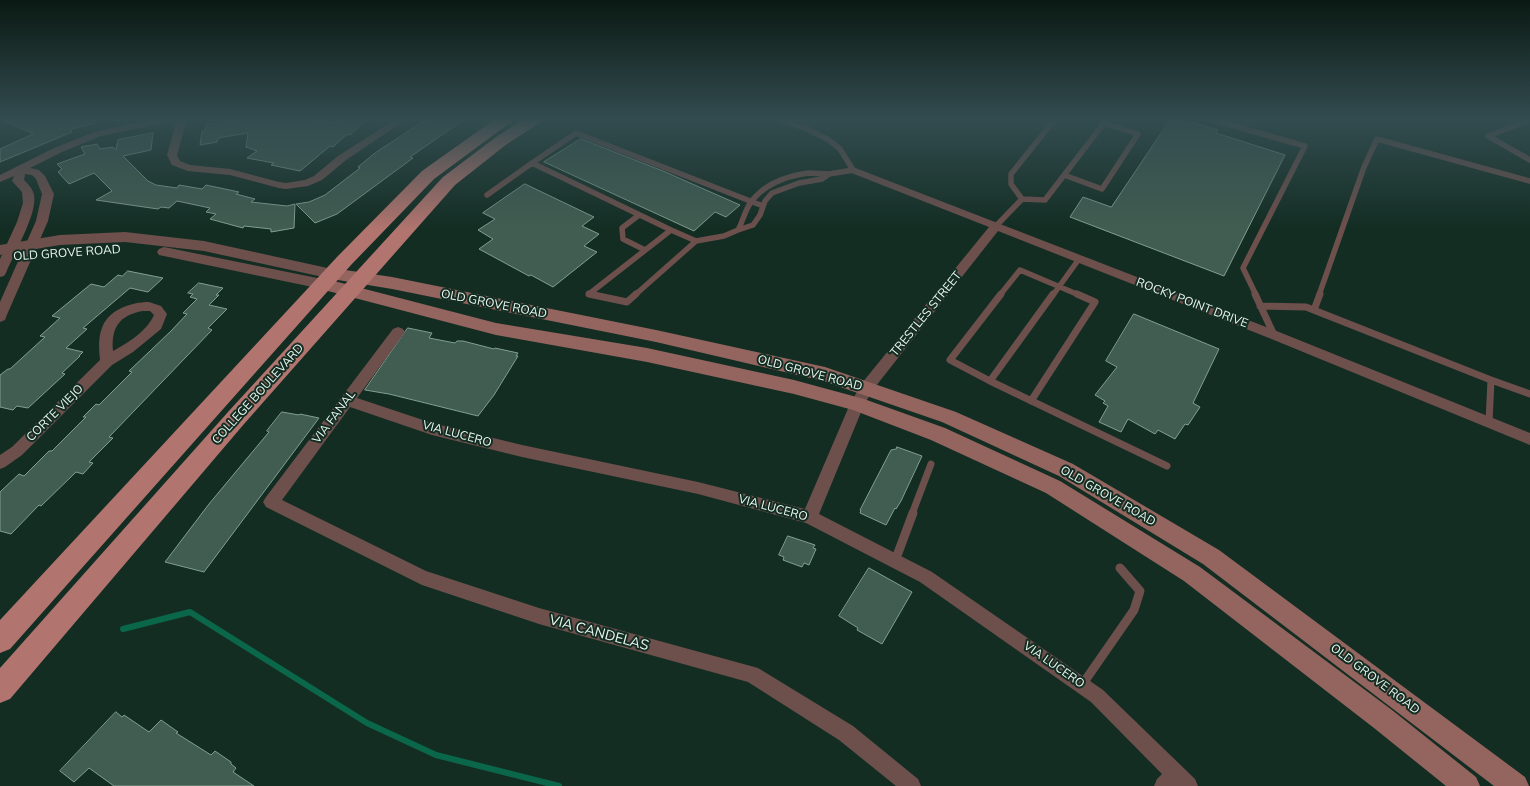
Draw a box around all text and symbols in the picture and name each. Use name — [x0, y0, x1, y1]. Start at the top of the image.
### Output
street label: OLD GROVE ROAD — [13, 242, 121, 264]
street label: TRESTLES STREET — [887, 269, 965, 359]
street label: ROCKY POINT DRIVE — [1134, 275, 1250, 331]
street label: OLD GROVE ROAD — [440, 287, 548, 321]
street label: COLLEGE BOULEVARD — [209, 341, 307, 447]
street label: OLD GROVE ROAD — [756, 352, 864, 394]
street label: CORTE VIEJO — [24, 382, 86, 444]
street label: VIA FANAL — [309, 388, 359, 446]
street label: VIA LUCERO — [421, 418, 493, 450]
street label: OLD GROVE ROAD — [1058, 463, 1158, 529]
street label: VIA LUCERO — [737, 492, 809, 524]
street label: VIA CANDELAS — [547, 612, 651, 654]
street label: VIA LUCERO — [1021, 639, 1087, 691]
street label: OLD GROVE ROAD — [1328, 641, 1422, 717]

